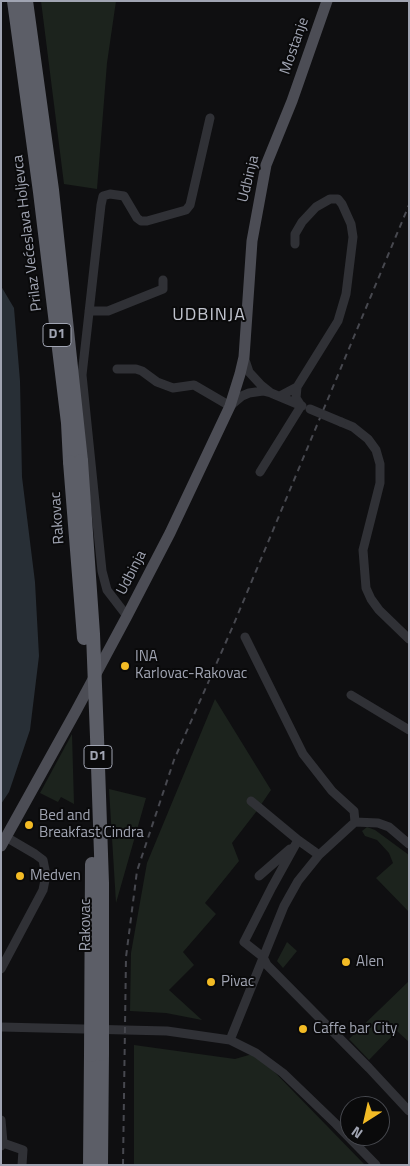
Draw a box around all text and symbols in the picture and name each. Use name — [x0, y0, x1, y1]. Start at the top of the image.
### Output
street label: Mostanje — [277, 15, 313, 77]
street label: Prilaz Većeslava Holjevca — [9, 154, 47, 312]
street label: Udbinja — [235, 154, 263, 204]
district label: UDBINJA — [171, 305, 247, 327]
road number: D1 — [43, 324, 71, 346]
street label: Rakovac — [47, 491, 69, 545]
street label: Udbinja — [113, 548, 151, 598]
place label: INA Karlovac-Rakovac — [135, 648, 247, 683]
marker: INA Karlovac-Rakovac — [119, 660, 131, 672]
road number: D1 — [84, 746, 112, 769]
place label: Bed and Breakfast Cindra — [39, 807, 144, 842]
marker: Bed and Breakfast Cindra — [23, 819, 35, 831]
place label: Medven — [30, 867, 81, 885]
marker: Medven — [14, 870, 26, 882]
street label: Rakovac — [77, 899, 95, 951]
place label: Alen — [356, 953, 384, 971]
marker: Alen — [340, 956, 352, 968]
place label: Pivac — [221, 973, 254, 991]
marker: Pivac — [205, 976, 217, 988]
place label: Caffe bar City — [313, 1020, 397, 1038]
marker: Caffe bar City — [297, 1023, 309, 1035]
north arrow — [340, 1096, 390, 1146]
text: N — [347, 1121, 367, 1144]

